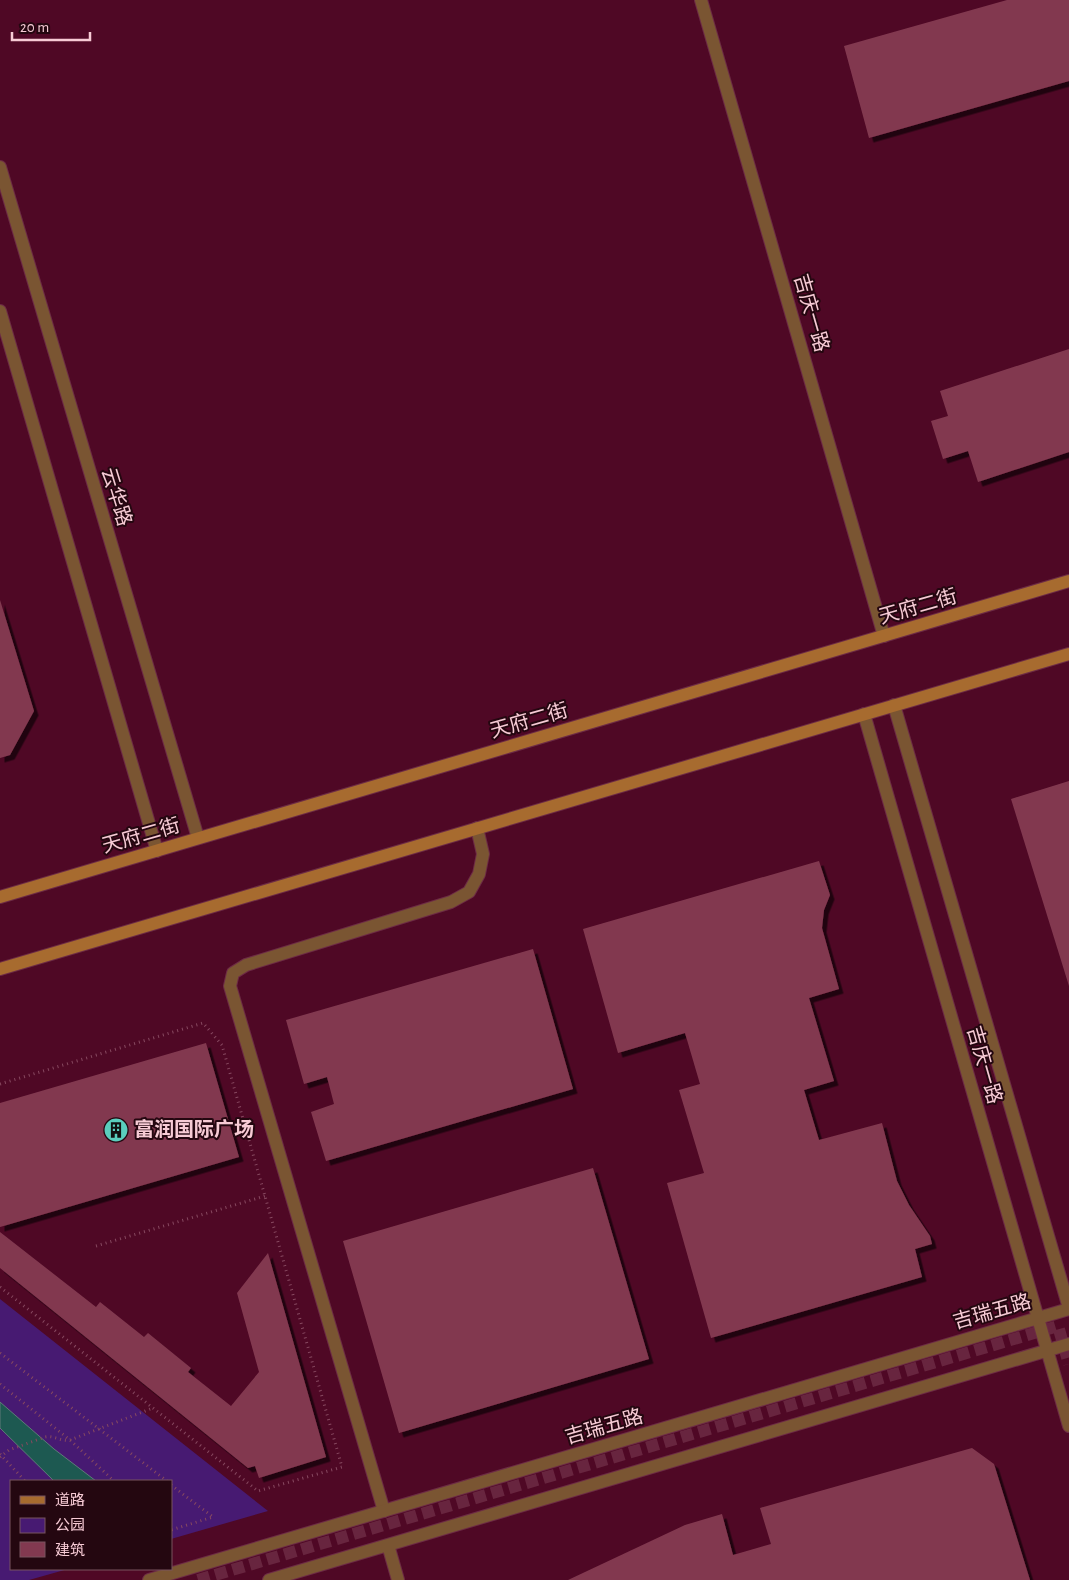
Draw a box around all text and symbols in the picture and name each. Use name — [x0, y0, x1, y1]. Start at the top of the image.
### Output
scale bar — [12, 10, 90, 42]
text: 20 m — [20, 20, 49, 35]
street label: 吉庆一路 — [790, 272, 833, 354]
street label: 云华路 — [98, 465, 135, 529]
street label: 天府二街 — [877, 585, 959, 628]
street label: 天府二街 — [488, 699, 570, 742]
street label: 天府二街 — [100, 814, 182, 857]
street label: 吉庆一路 — [963, 1024, 1006, 1106]
building icon: 富润国际广场 — [103, 1117, 129, 1143]
place label: 富润国际广场 — [134, 1118, 254, 1140]
street label: 吉瑞五路 — [951, 1290, 1033, 1333]
street label: 吉瑞五路 — [563, 1405, 645, 1448]
legend — [10, 1480, 172, 1570]
text: 道路 — [55, 1492, 85, 1508]
text: 公园 — [55, 1517, 85, 1533]
text: 建筑 — [55, 1542, 85, 1558]

